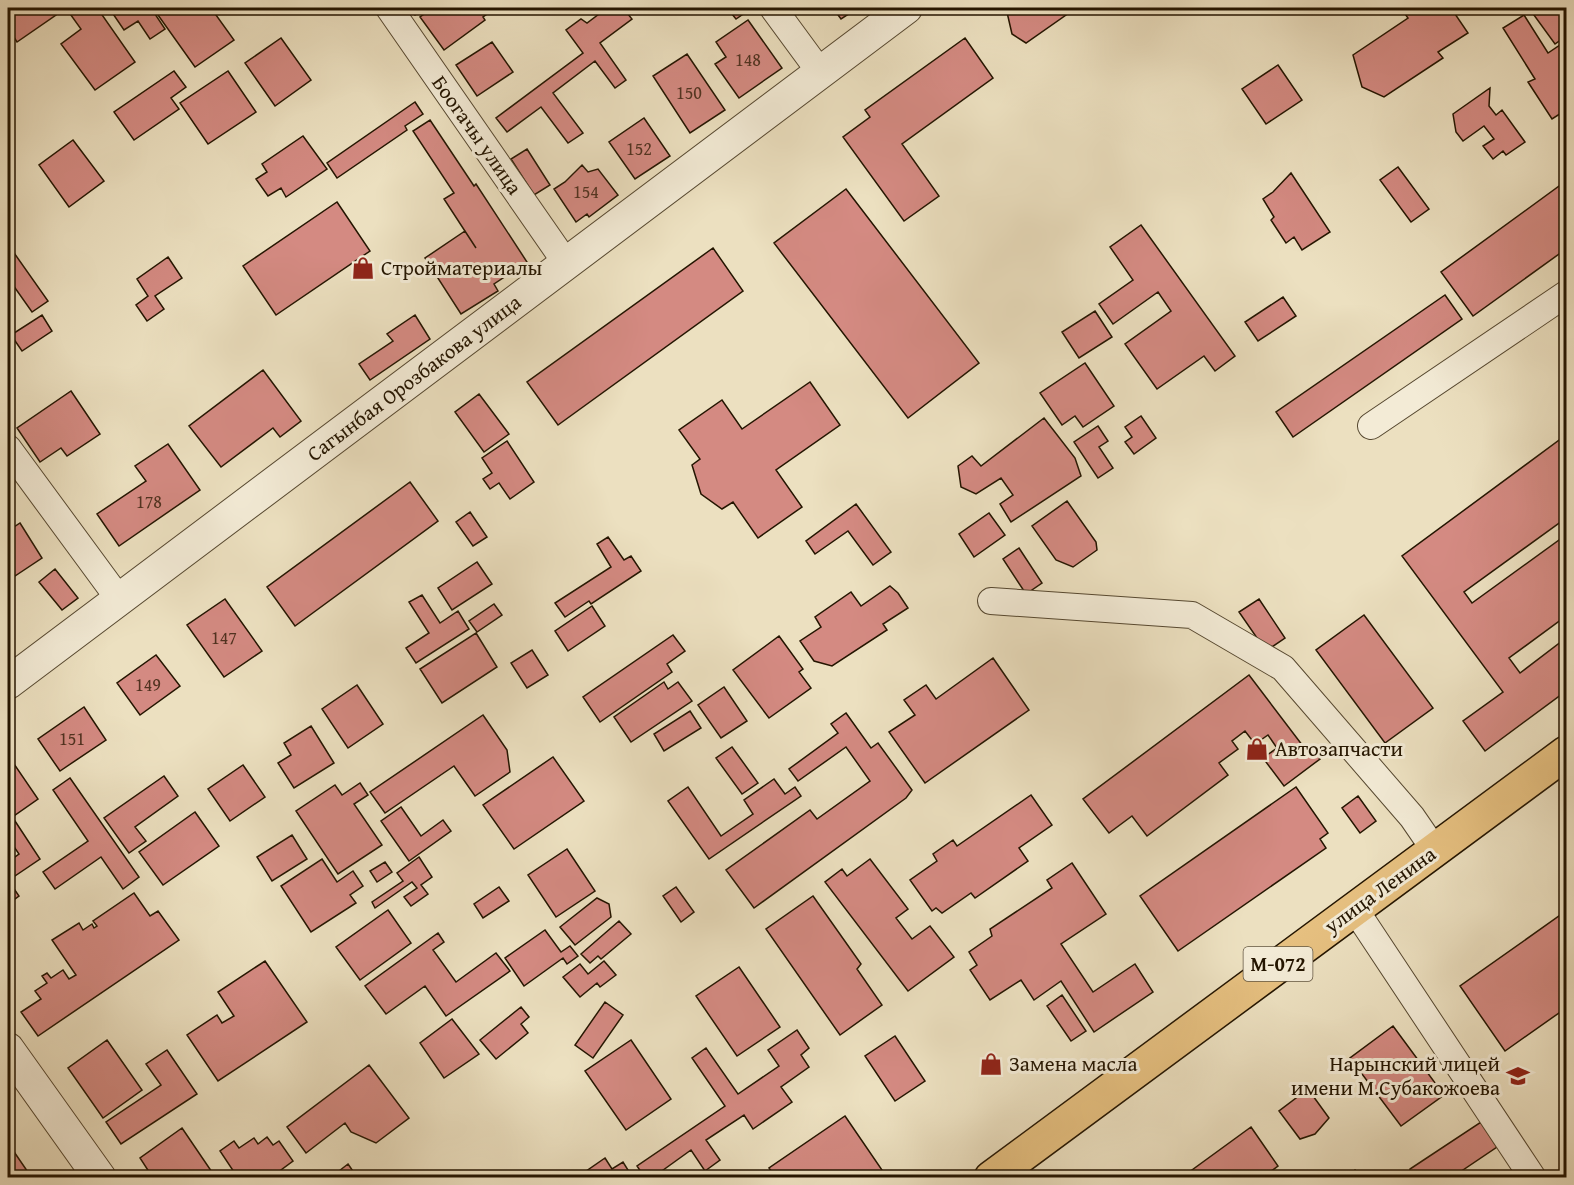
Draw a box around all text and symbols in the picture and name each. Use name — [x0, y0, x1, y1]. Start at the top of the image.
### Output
house number: 148 — [735, 46, 761, 73]
street label: Боогачы улица — [425, 69, 530, 201]
house number: 150 — [676, 79, 702, 106]
house number: 152 — [626, 135, 652, 162]
house number: 154 — [573, 178, 599, 205]
place label: Стройматериалы — [381, 252, 542, 283]
shop icon: Стройматериалы — [350, 255, 376, 281]
street label: Сагынбая Орозбакова улица — [300, 287, 527, 469]
house number: 178 — [136, 488, 162, 515]
house number: 147 — [211, 624, 237, 651]
house number: 149 — [135, 671, 161, 698]
house number: 151 — [59, 725, 85, 752]
place label: Автозапчасти — [1275, 733, 1403, 764]
shop icon: Автозапчасти — [1244, 736, 1270, 762]
street label: улица Ленина — [1317, 838, 1442, 941]
road number: М-072 — [1244, 947, 1312, 981]
place label: Замена масла — [1009, 1048, 1137, 1079]
place label: Нарынский лицей имени М.Субакожоева — [1291, 1048, 1500, 1103]
shop icon: Замена масла — [978, 1051, 1004, 1077]
school or university icon: Нарынский лицей имени М.Субакожоева — [1505, 1063, 1531, 1089]

